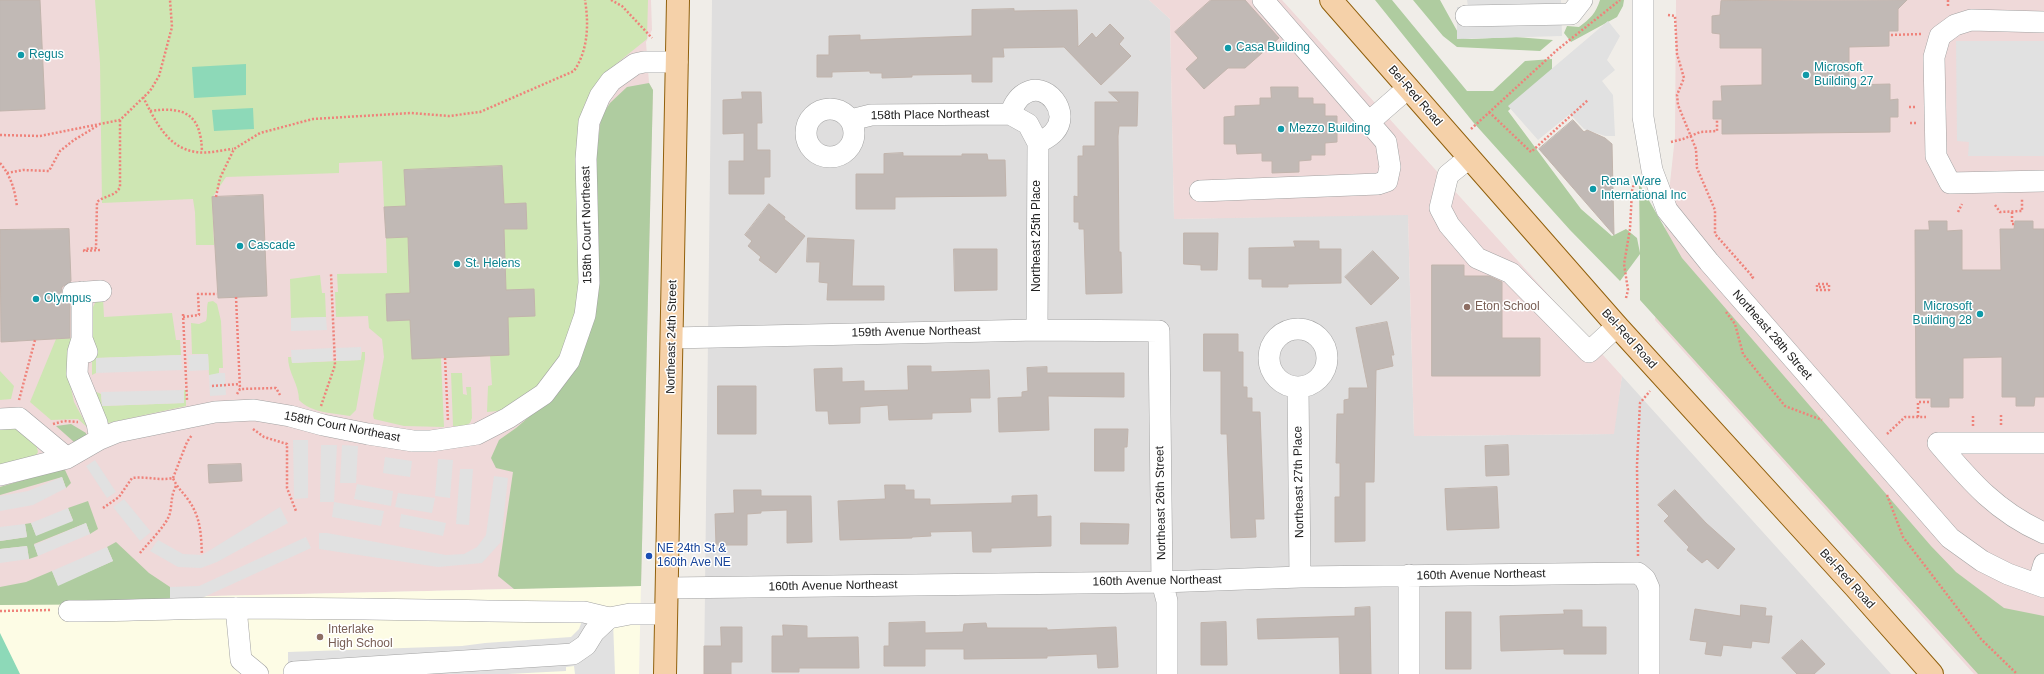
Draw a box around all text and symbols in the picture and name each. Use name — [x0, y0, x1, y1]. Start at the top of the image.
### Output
place label: Casa Building — [1236, 41, 1310, 55]
marker: Casa Building — [1223, 43, 1233, 53]
place label: Regus — [29, 48, 64, 62]
marker: Regus — [16, 50, 26, 60]
place label: Microsoft Building 27 — [1814, 61, 1873, 89]
street label: Bel-Red Road — [1385, 63, 1445, 129]
marker: Microsoft Building 27 — [1801, 70, 1811, 80]
street label: 158th Place Northeast — [871, 107, 989, 123]
place label: Mezzo Building — [1289, 122, 1370, 136]
marker: Mezzo Building — [1276, 124, 1286, 134]
street label: 158th Court Northeast — [579, 166, 595, 284]
place label: Rena Ware International Inc — [1601, 175, 1686, 203]
street label: Northeast 25th Place — [1030, 180, 1044, 292]
marker: Rena Ware International Inc — [1588, 184, 1598, 194]
place label: Cascade — [248, 239, 295, 253]
marker: Cascade — [235, 241, 245, 251]
place label: St. Helens — [465, 257, 520, 271]
marker: St. Helens — [452, 259, 462, 269]
street label: Northeast 24th Street — [664, 280, 680, 394]
street label: Northeast 28th Street — [1729, 287, 1815, 383]
place label: Olympus — [44, 292, 91, 306]
marker: Olympus — [31, 294, 41, 304]
place label: Eton School — [1475, 300, 1540, 314]
place label: Microsoft Building 28 — [1913, 300, 1972, 328]
marker: Eton School — [1462, 302, 1472, 312]
street label: Bel-Red Road — [1598, 306, 1660, 372]
marker: Microsoft Building 28 — [1975, 309, 1985, 319]
street label: 159th Avenue Northeast — [851, 324, 981, 340]
street label: 158th Court Northeast — [283, 409, 401, 445]
street label: Northeast 27th Place — [1291, 426, 1307, 538]
street label: Northeast 26th Street — [1153, 446, 1169, 560]
place label: NE 24th St & 160th Ave NE — [657, 542, 731, 570]
street label: Bel-Red Road — [1816, 546, 1878, 612]
marker: NE 24th St & 160th Ave NE — [644, 551, 654, 561]
street label: 160th Avenue Northeast — [1416, 567, 1546, 583]
street label: 160th Avenue Northeast — [1092, 573, 1222, 589]
street label: 160th Avenue Northeast — [768, 578, 898, 594]
place label: Interlake High School — [328, 623, 393, 651]
marker: Interlake High School — [315, 632, 325, 642]

